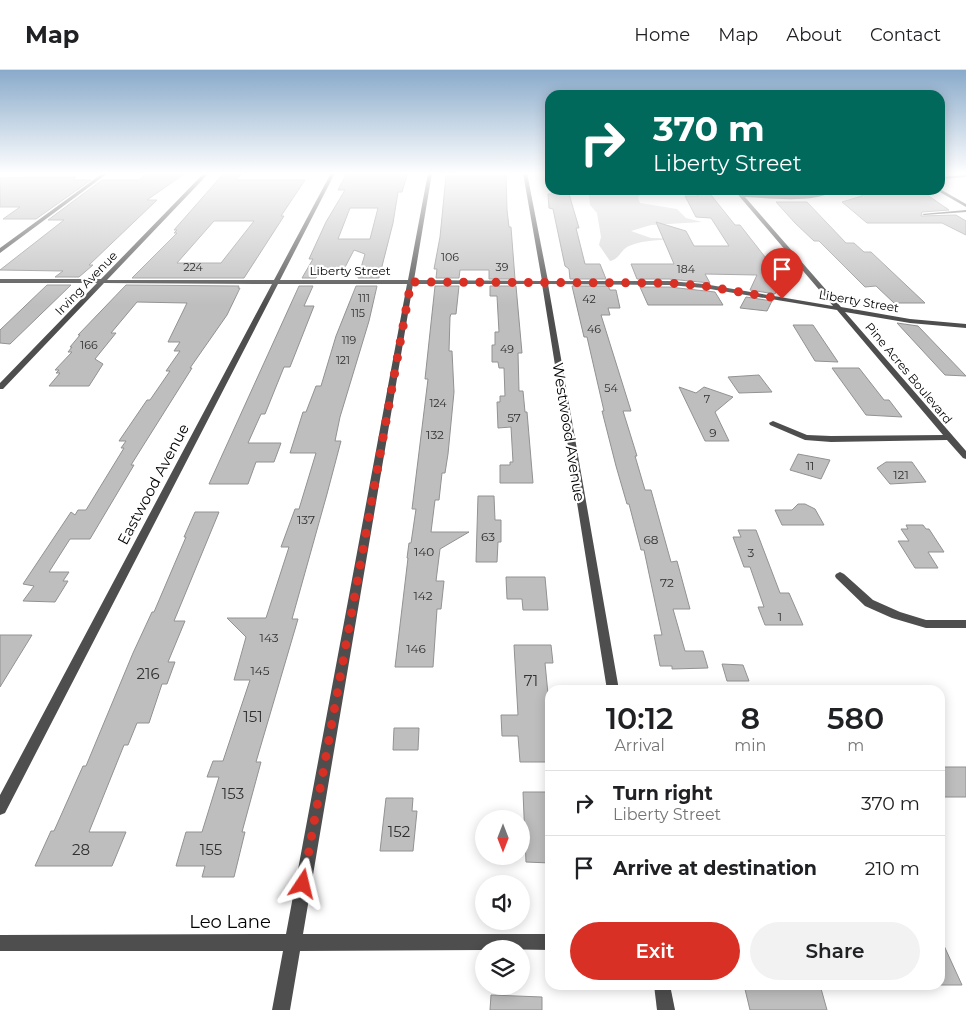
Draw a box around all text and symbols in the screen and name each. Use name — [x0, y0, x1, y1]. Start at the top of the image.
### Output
text: Map — [25, 20, 79, 49]
text: Home — [634, 24, 690, 46]
text: Map — [718, 24, 758, 46]
text: About — [786, 24, 842, 46]
text: Contact — [870, 24, 941, 46]
text: 370 m — [653, 107, 765, 150]
icon: right — [570, 110, 635, 175]
text: Liberty Street — [653, 150, 802, 177]
street label: Irving Avenue — [52, 248, 120, 318]
pin — [761, 248, 803, 299]
house number: 106 — [441, 250, 459, 264]
icon: arrive — [768, 255, 796, 283]
house number: 224 — [183, 260, 203, 274]
house number: 39 — [496, 260, 509, 274]
house number: 184 — [677, 262, 696, 276]
street label: Liberty Street — [309, 263, 391, 278]
street label: Liberty Street — [818, 287, 900, 315]
house number: 111 — [358, 291, 370, 305]
house number: 42 — [582, 292, 596, 306]
house number: 115 — [351, 306, 365, 320]
street label: Pine Acres Boulevard — [862, 319, 956, 427]
house number: 46 — [587, 322, 601, 336]
house number: 119 — [342, 333, 357, 347]
house number: 166 — [80, 338, 98, 352]
house number: 49 — [500, 342, 514, 356]
house number: 121 — [336, 353, 350, 367]
street label: Westwood Avenue — [549, 361, 589, 503]
house number: 54 — [604, 381, 618, 395]
house number: 7 — [704, 392, 710, 406]
house number: 124 — [429, 396, 447, 410]
house number: 57 — [507, 410, 521, 425]
street label: Eastwood Avenue — [113, 420, 193, 548]
house number: 9 — [709, 425, 717, 440]
house number: 132 — [426, 427, 444, 442]
house number: 11 — [806, 458, 814, 473]
house number: 121 — [893, 467, 909, 482]
house number: 137 — [297, 512, 315, 527]
house number: 63 — [481, 529, 495, 544]
house number: 68 — [644, 532, 659, 547]
house number: 140 — [414, 544, 434, 559]
house number: 3 — [748, 545, 755, 560]
house number: 72 — [660, 575, 674, 590]
house number: 142 — [413, 588, 433, 603]
house number: 1 — [778, 609, 782, 624]
house number: 143 — [260, 630, 279, 645]
house number: 146 — [406, 641, 426, 656]
house number: 145 — [250, 663, 270, 678]
house number: 216 — [136, 664, 160, 683]
house number: 71 — [524, 671, 538, 690]
text: 10:12 — [606, 700, 674, 737]
text: 8 — [740, 700, 760, 737]
text: 580 — [827, 700, 884, 737]
house number: 151 — [243, 707, 263, 726]
text: Arrival — [614, 736, 665, 755]
text: min — [734, 736, 766, 755]
text: m — [847, 736, 864, 755]
text: Turn right — [613, 782, 713, 805]
house number: 153 — [222, 784, 244, 803]
icon: right — [570, 789, 598, 817]
text: 370 m — [861, 792, 920, 815]
text: Liberty Street — [613, 805, 721, 824]
north arrow — [475, 810, 530, 865]
map controls — [475, 810, 530, 995]
house number: 152 — [388, 822, 410, 841]
house number: 28 — [72, 840, 90, 859]
house number: 155 — [200, 840, 222, 859]
icon: arrive — [570, 854, 598, 882]
position arrow — [276, 857, 328, 909]
text: Arrive at destination — [613, 857, 817, 880]
text: 210 m — [865, 857, 920, 880]
button: sound — [475, 875, 530, 930]
street label: Leo Lane — [189, 911, 271, 933]
button: Exit — [570, 922, 740, 980]
button: Share — [750, 922, 920, 980]
button: layers — [475, 940, 530, 995]

